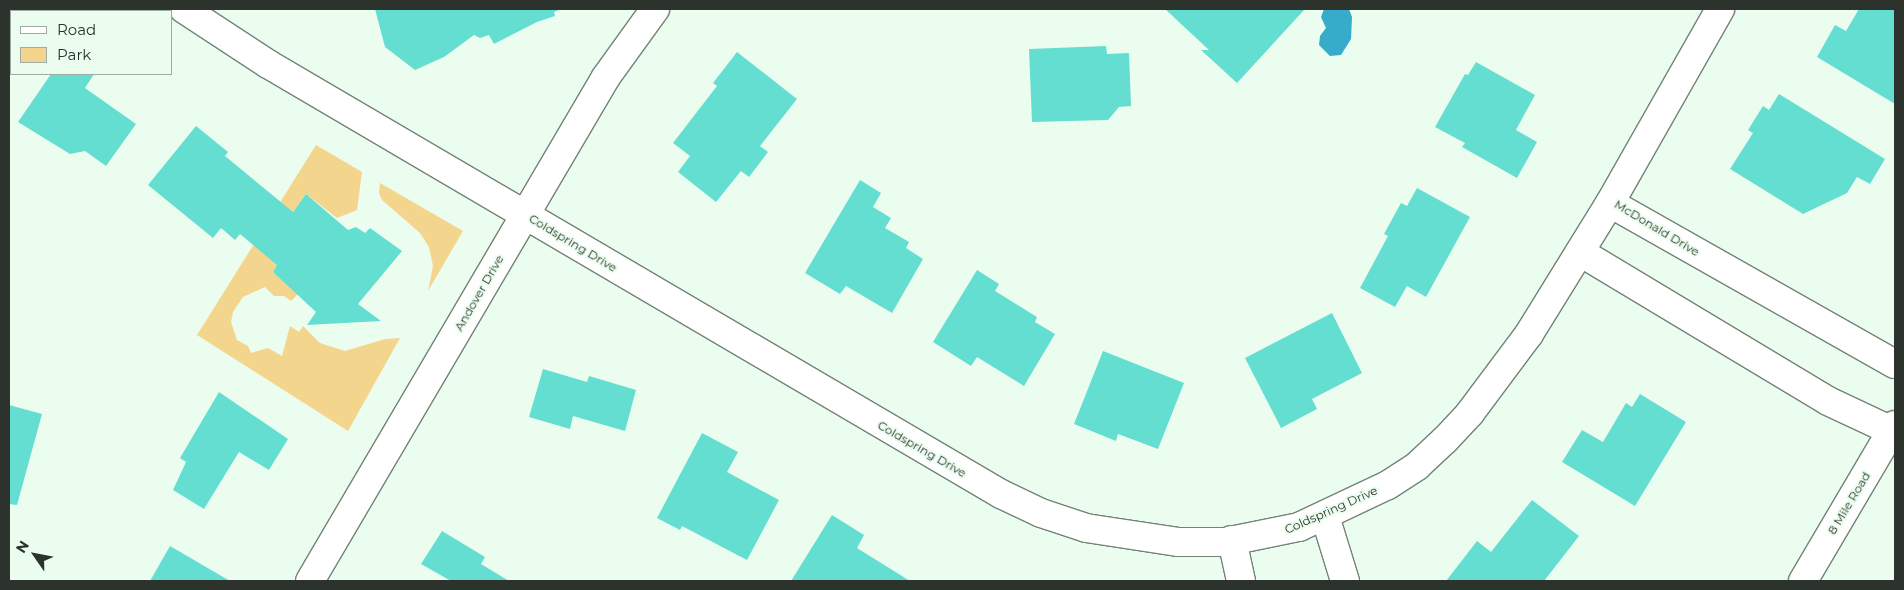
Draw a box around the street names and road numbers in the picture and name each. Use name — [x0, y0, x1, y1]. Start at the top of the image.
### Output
street label: McDonald Drive — [1612, 197, 1702, 259]
street label: Coldspring Drive — [526, 211, 620, 275]
street label: Andover Drive — [451, 253, 507, 333]
street label: Coldspring Drive — [875, 418, 969, 480]
street label: 8 Mile Road — [1825, 469, 1873, 537]
street label: Coldspring Drive — [1282, 483, 1380, 537]

